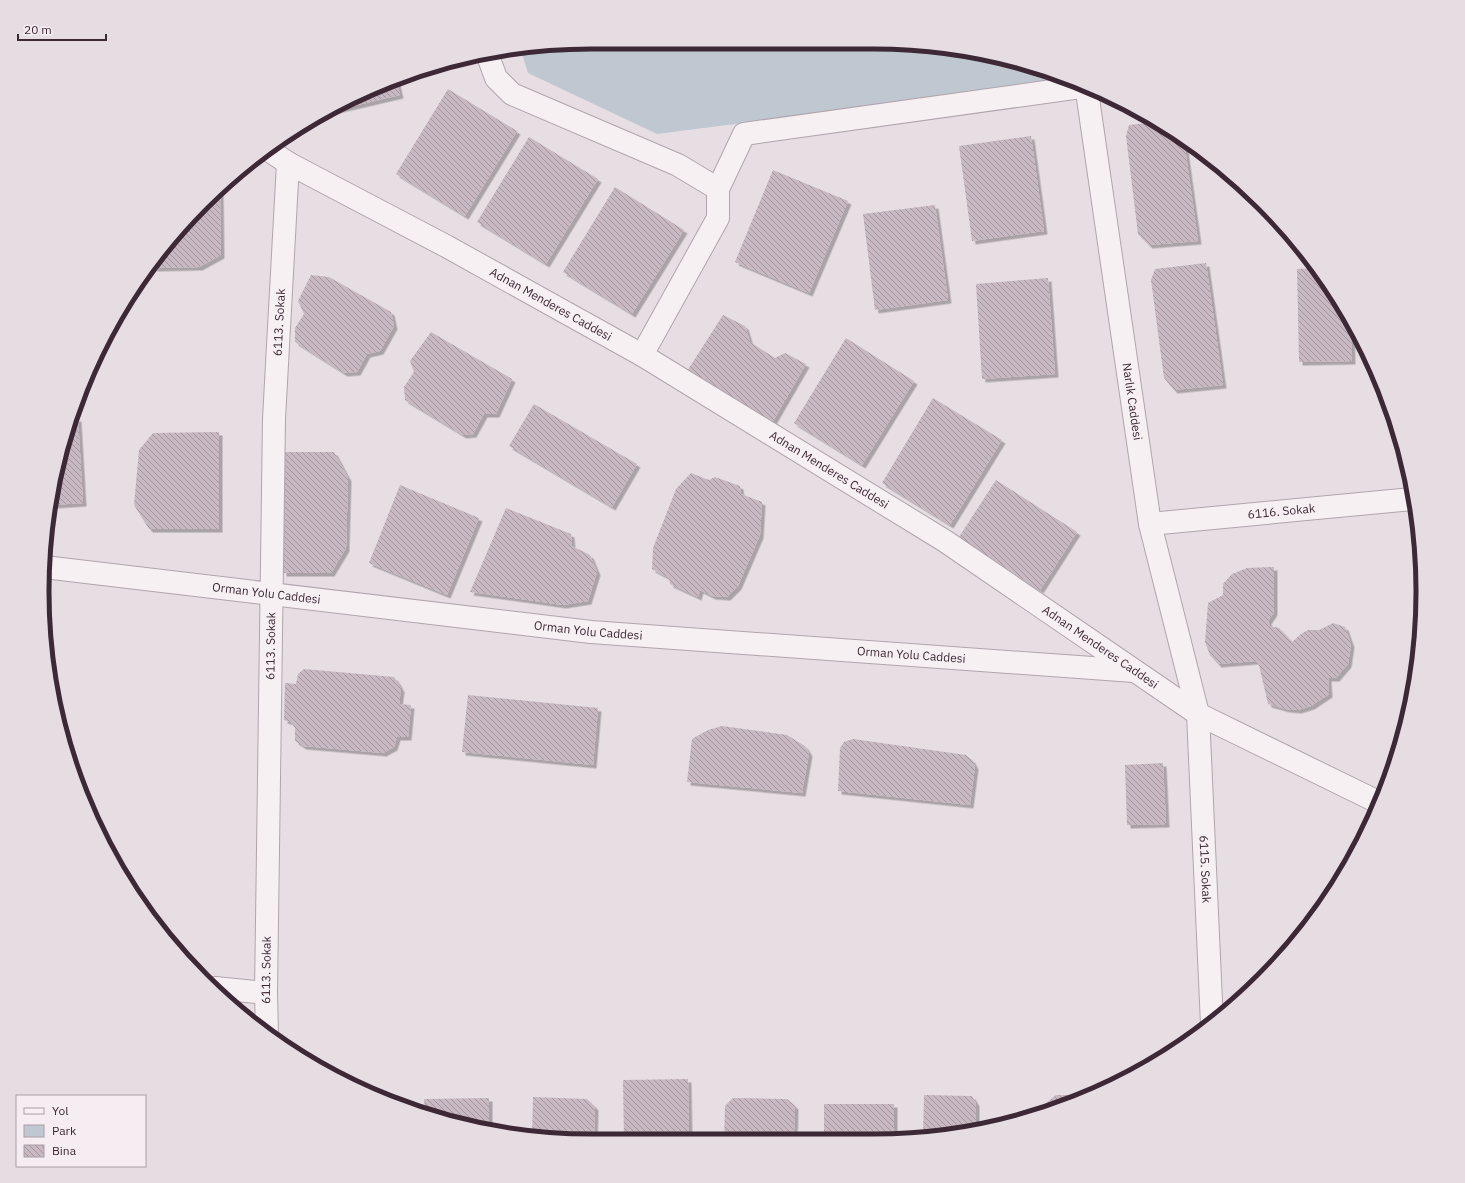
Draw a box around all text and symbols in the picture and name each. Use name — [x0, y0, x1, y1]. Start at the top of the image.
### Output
scale bar — [18, 16, 106, 42]
text: 20 m — [24, 22, 52, 37]
street label: Adnan Menderes Caddesi — [487, 264, 615, 344]
street label: 6113. Sokak — [269, 287, 288, 356]
street label: Narlık Caddesi — [1120, 362, 1146, 441]
street label: Adnan Menderes Caddesi — [767, 427, 892, 512]
street label: 6116. Sokak — [1247, 500, 1316, 522]
street label: Orman Yolu Caddesi — [212, 579, 321, 607]
street label: Adnan Menderes Caddesi — [1040, 602, 1161, 692]
street label: 6113. Sokak — [262, 611, 278, 680]
street label: Orman Yolu Caddesi — [533, 617, 643, 643]
street label: Orman Yolu Caddesi — [856, 643, 966, 666]
street label: 6115. Sokak — [1196, 835, 1215, 904]
street label: 6113. Sokak — [258, 935, 274, 1004]
legend — [16, 1095, 146, 1167]
text: Yol — [52, 1103, 69, 1118]
text: Park — [52, 1123, 77, 1138]
text: Bina — [52, 1143, 77, 1158]

